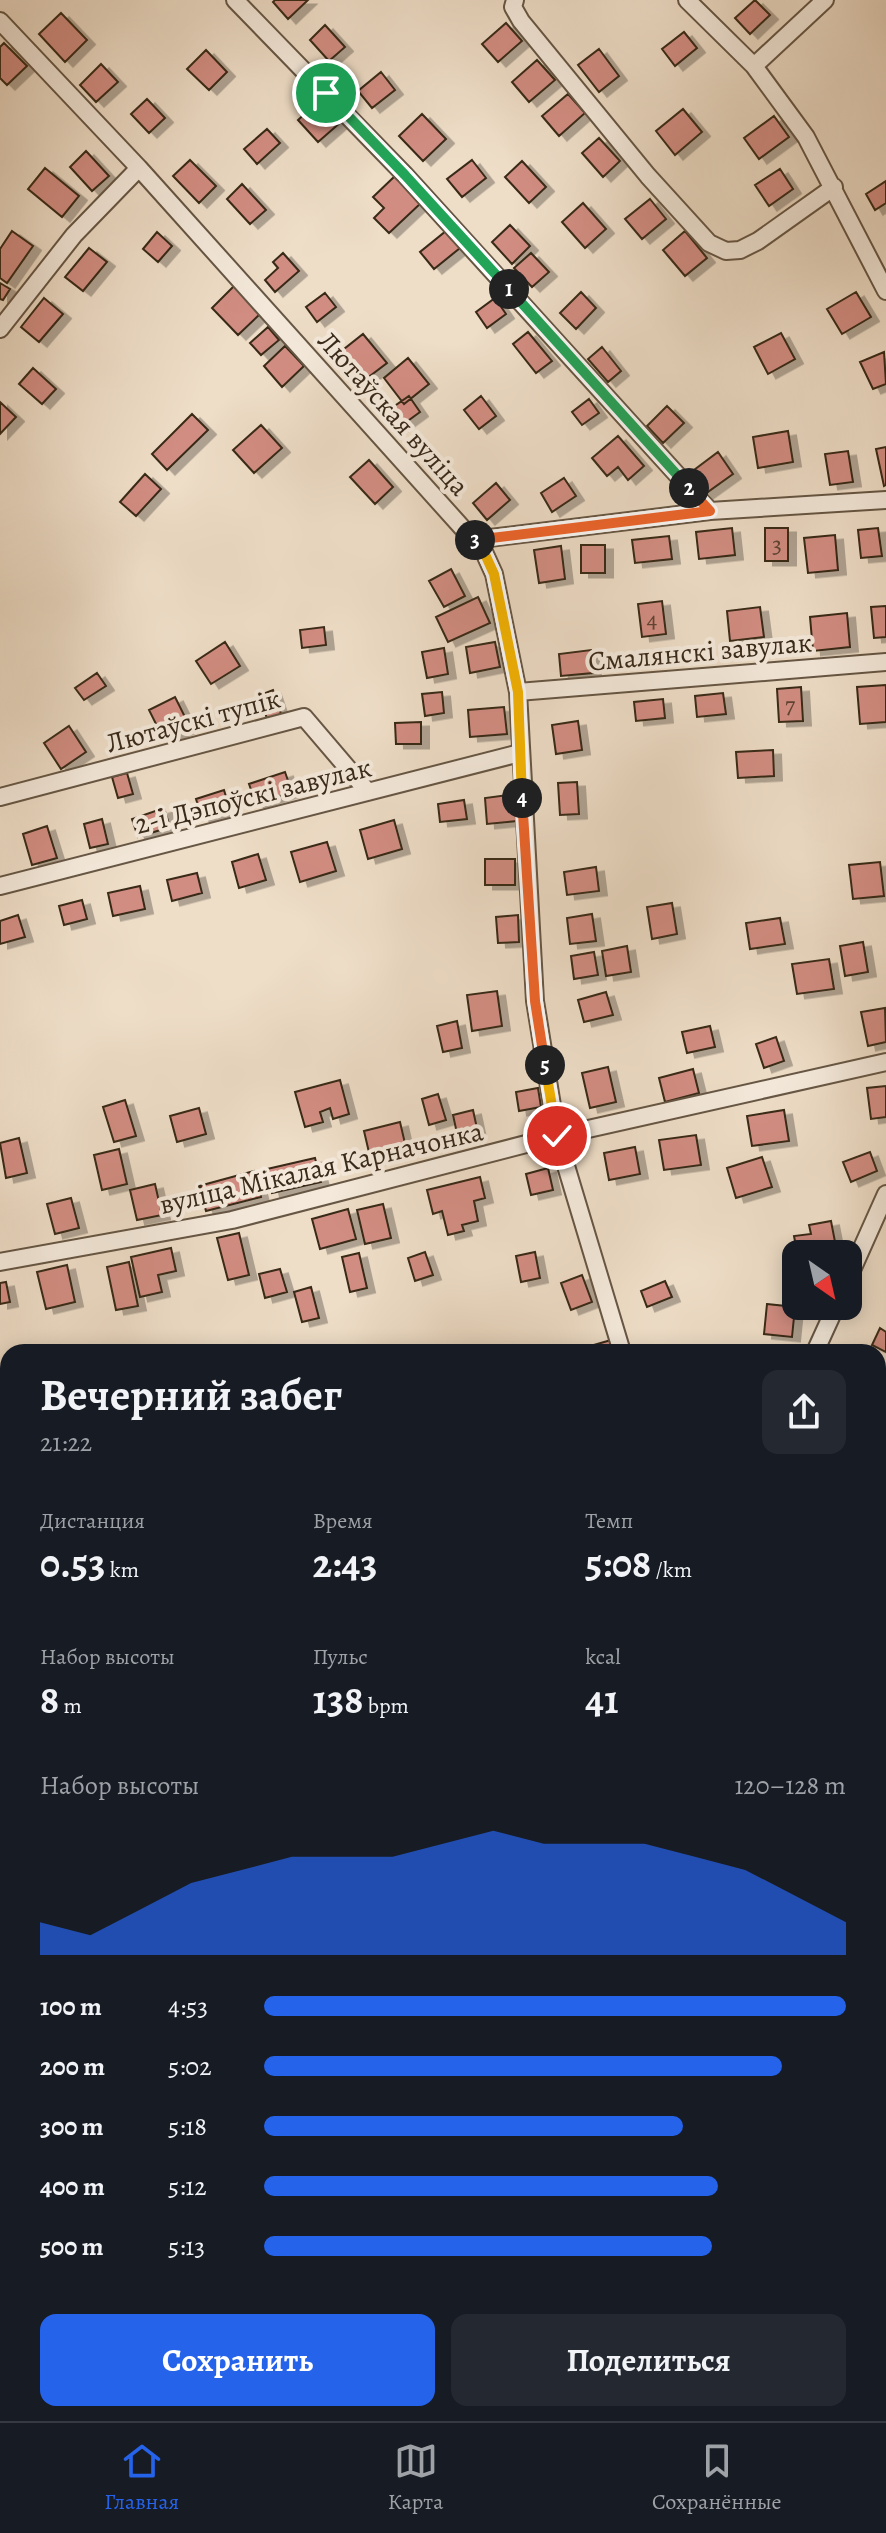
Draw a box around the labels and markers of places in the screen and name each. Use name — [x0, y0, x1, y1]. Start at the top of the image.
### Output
pin — [292, 59, 360, 127]
pin: 1 — [489, 269, 529, 309]
pin: 2 — [669, 468, 709, 508]
pin: 3 — [455, 520, 495, 560]
pin: 4 — [502, 778, 542, 818]
pin: 5 — [525, 1045, 565, 1085]
pin — [523, 1102, 591, 1170]

